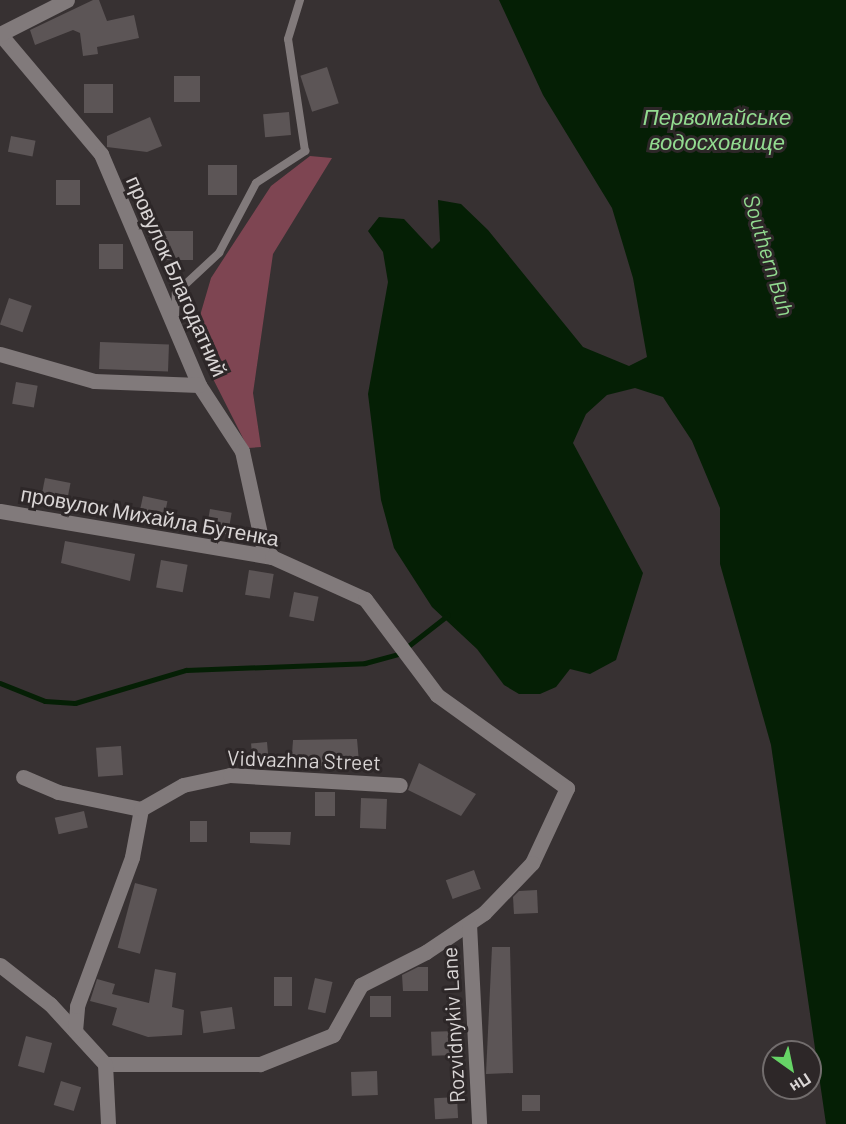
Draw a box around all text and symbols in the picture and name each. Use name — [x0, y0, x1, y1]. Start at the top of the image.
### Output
water label: Первомайське водосховище — [643, 103, 791, 154]
street label: провулок Благодатний — [121, 172, 233, 380]
water label: Southern Buh — [738, 191, 800, 319]
street label: провулок Михайла Бутенка — [19, 481, 281, 551]
street label: Vidvazhna Street — [227, 745, 381, 775]
street label: Rozvidnykiv Lane — [436, 946, 470, 1104]
north arrow — [762, 1040, 822, 1100]
text: Пн — [787, 1070, 815, 1098]

